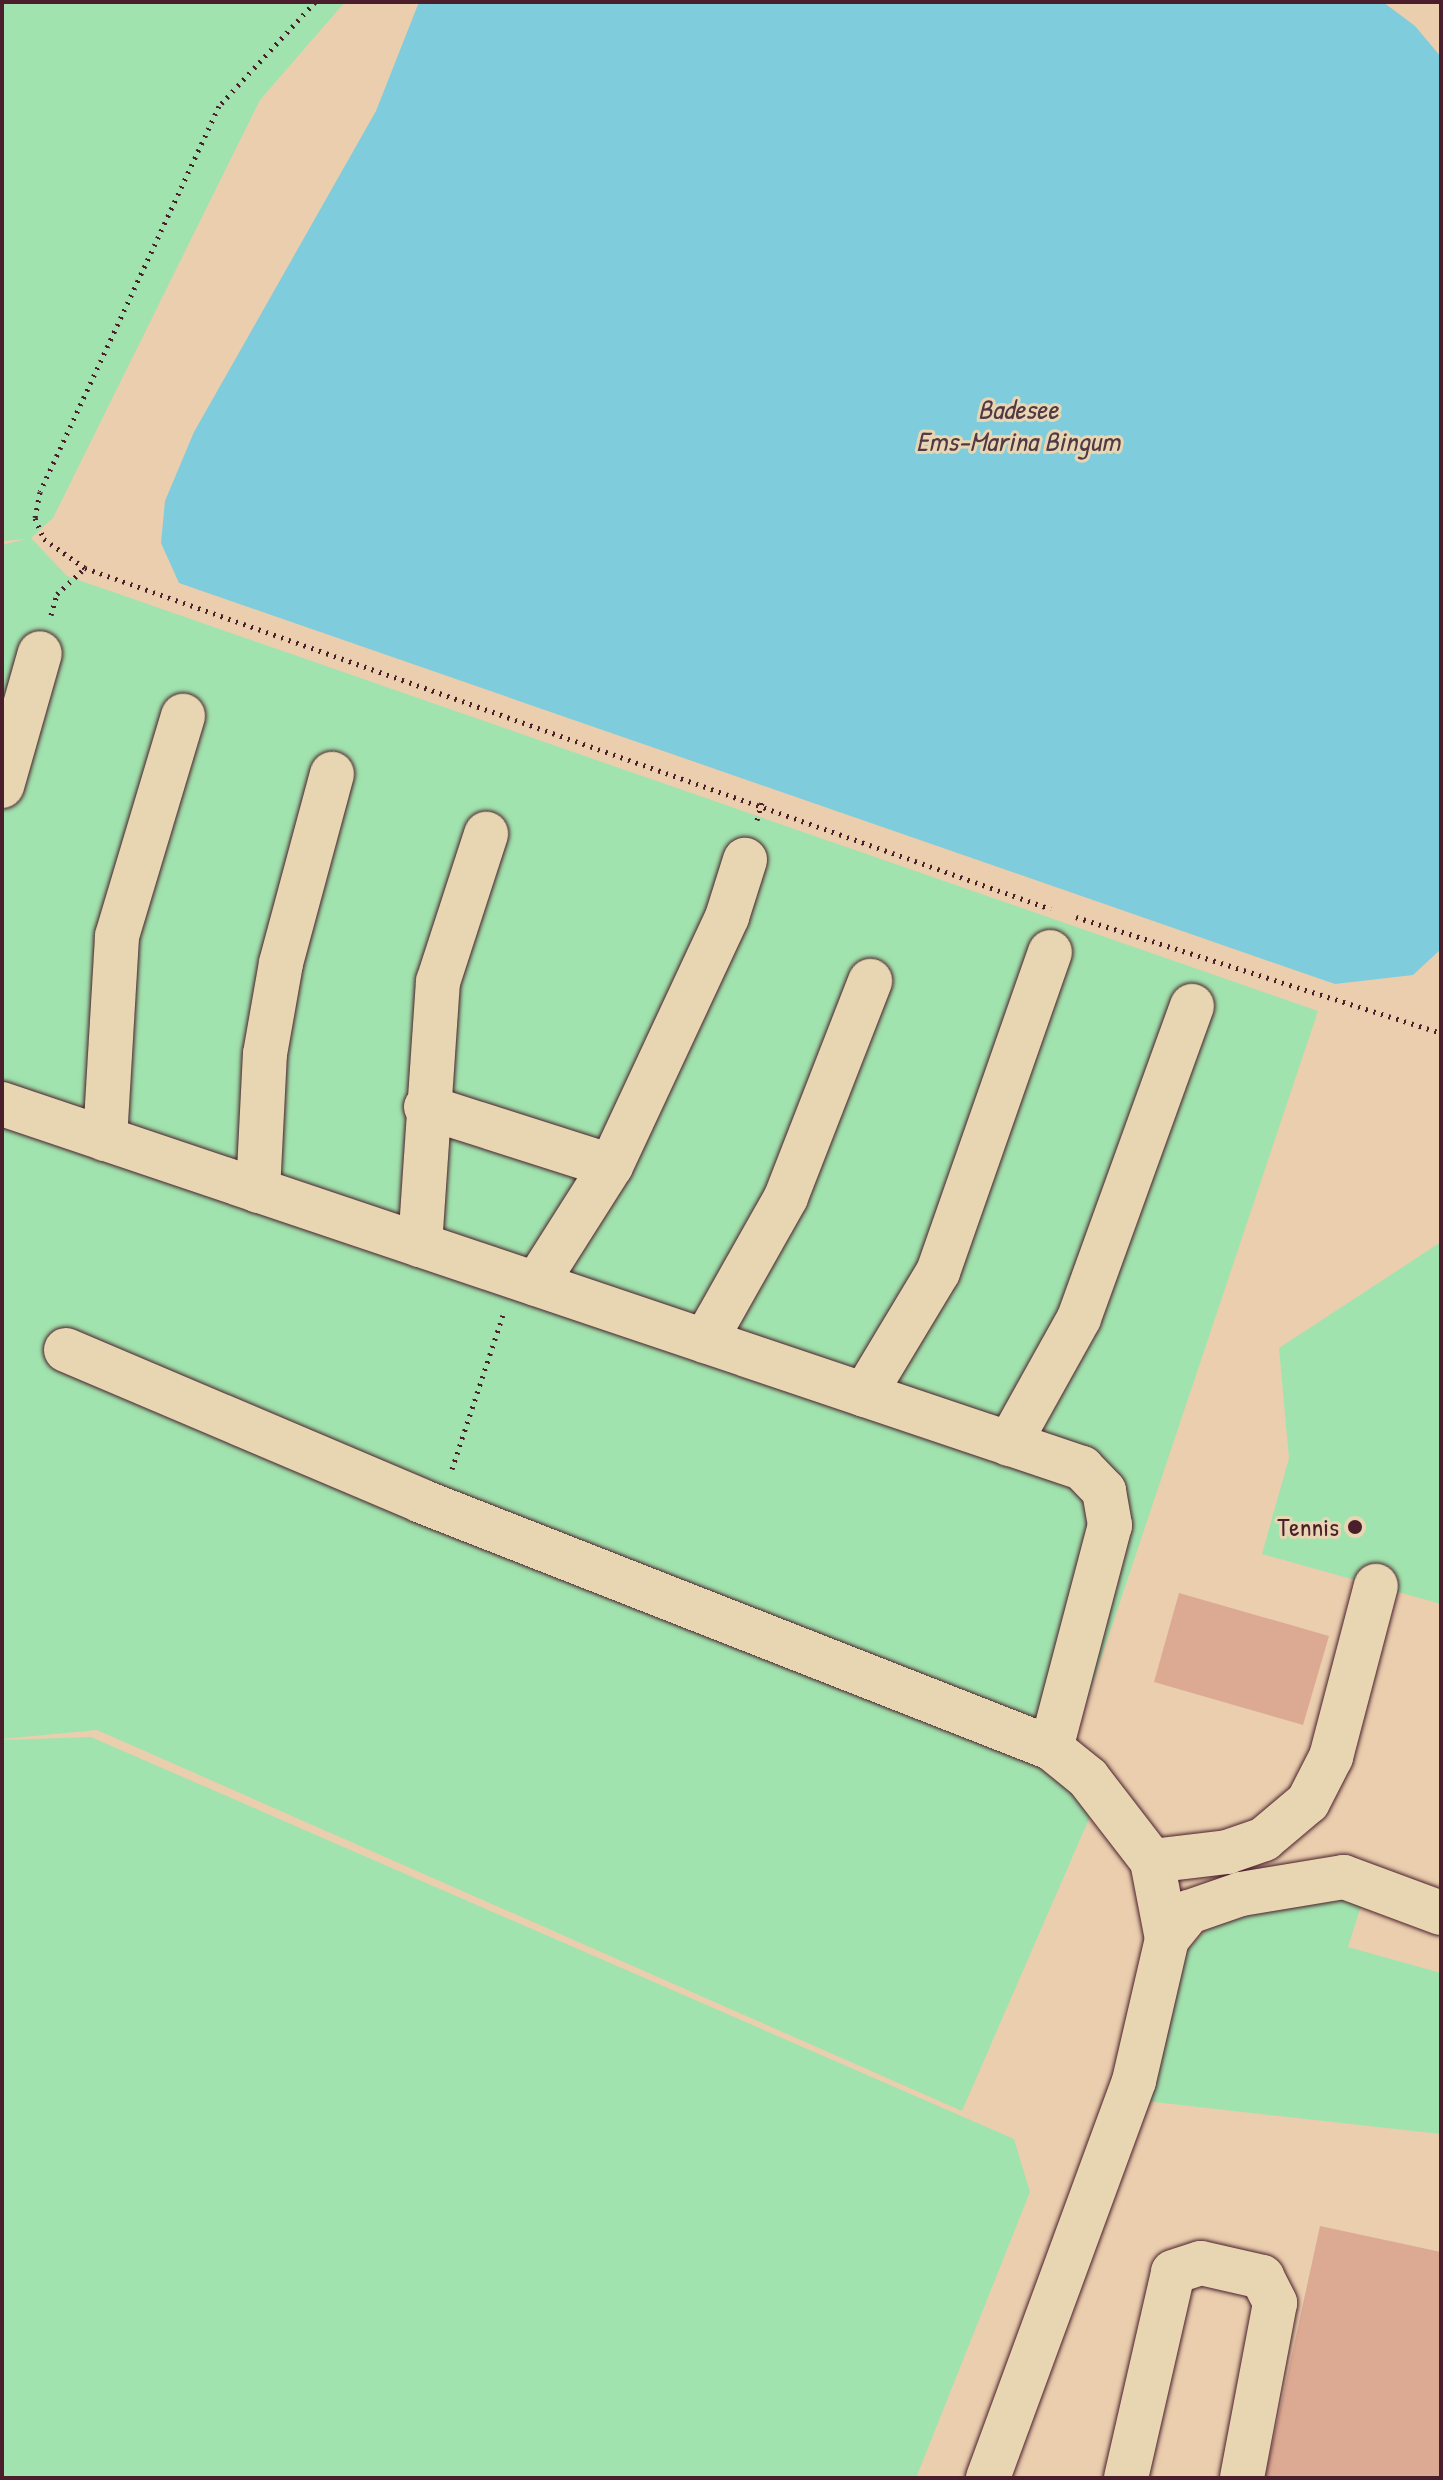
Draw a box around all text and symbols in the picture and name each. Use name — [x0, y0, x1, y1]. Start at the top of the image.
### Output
water label: Badesee Ems-Marina Bingum — [916, 392, 1120, 458]
place label: Tennis — [1277, 1511, 1339, 1543]
marker: Tennis — [1346, 1518, 1364, 1536]

